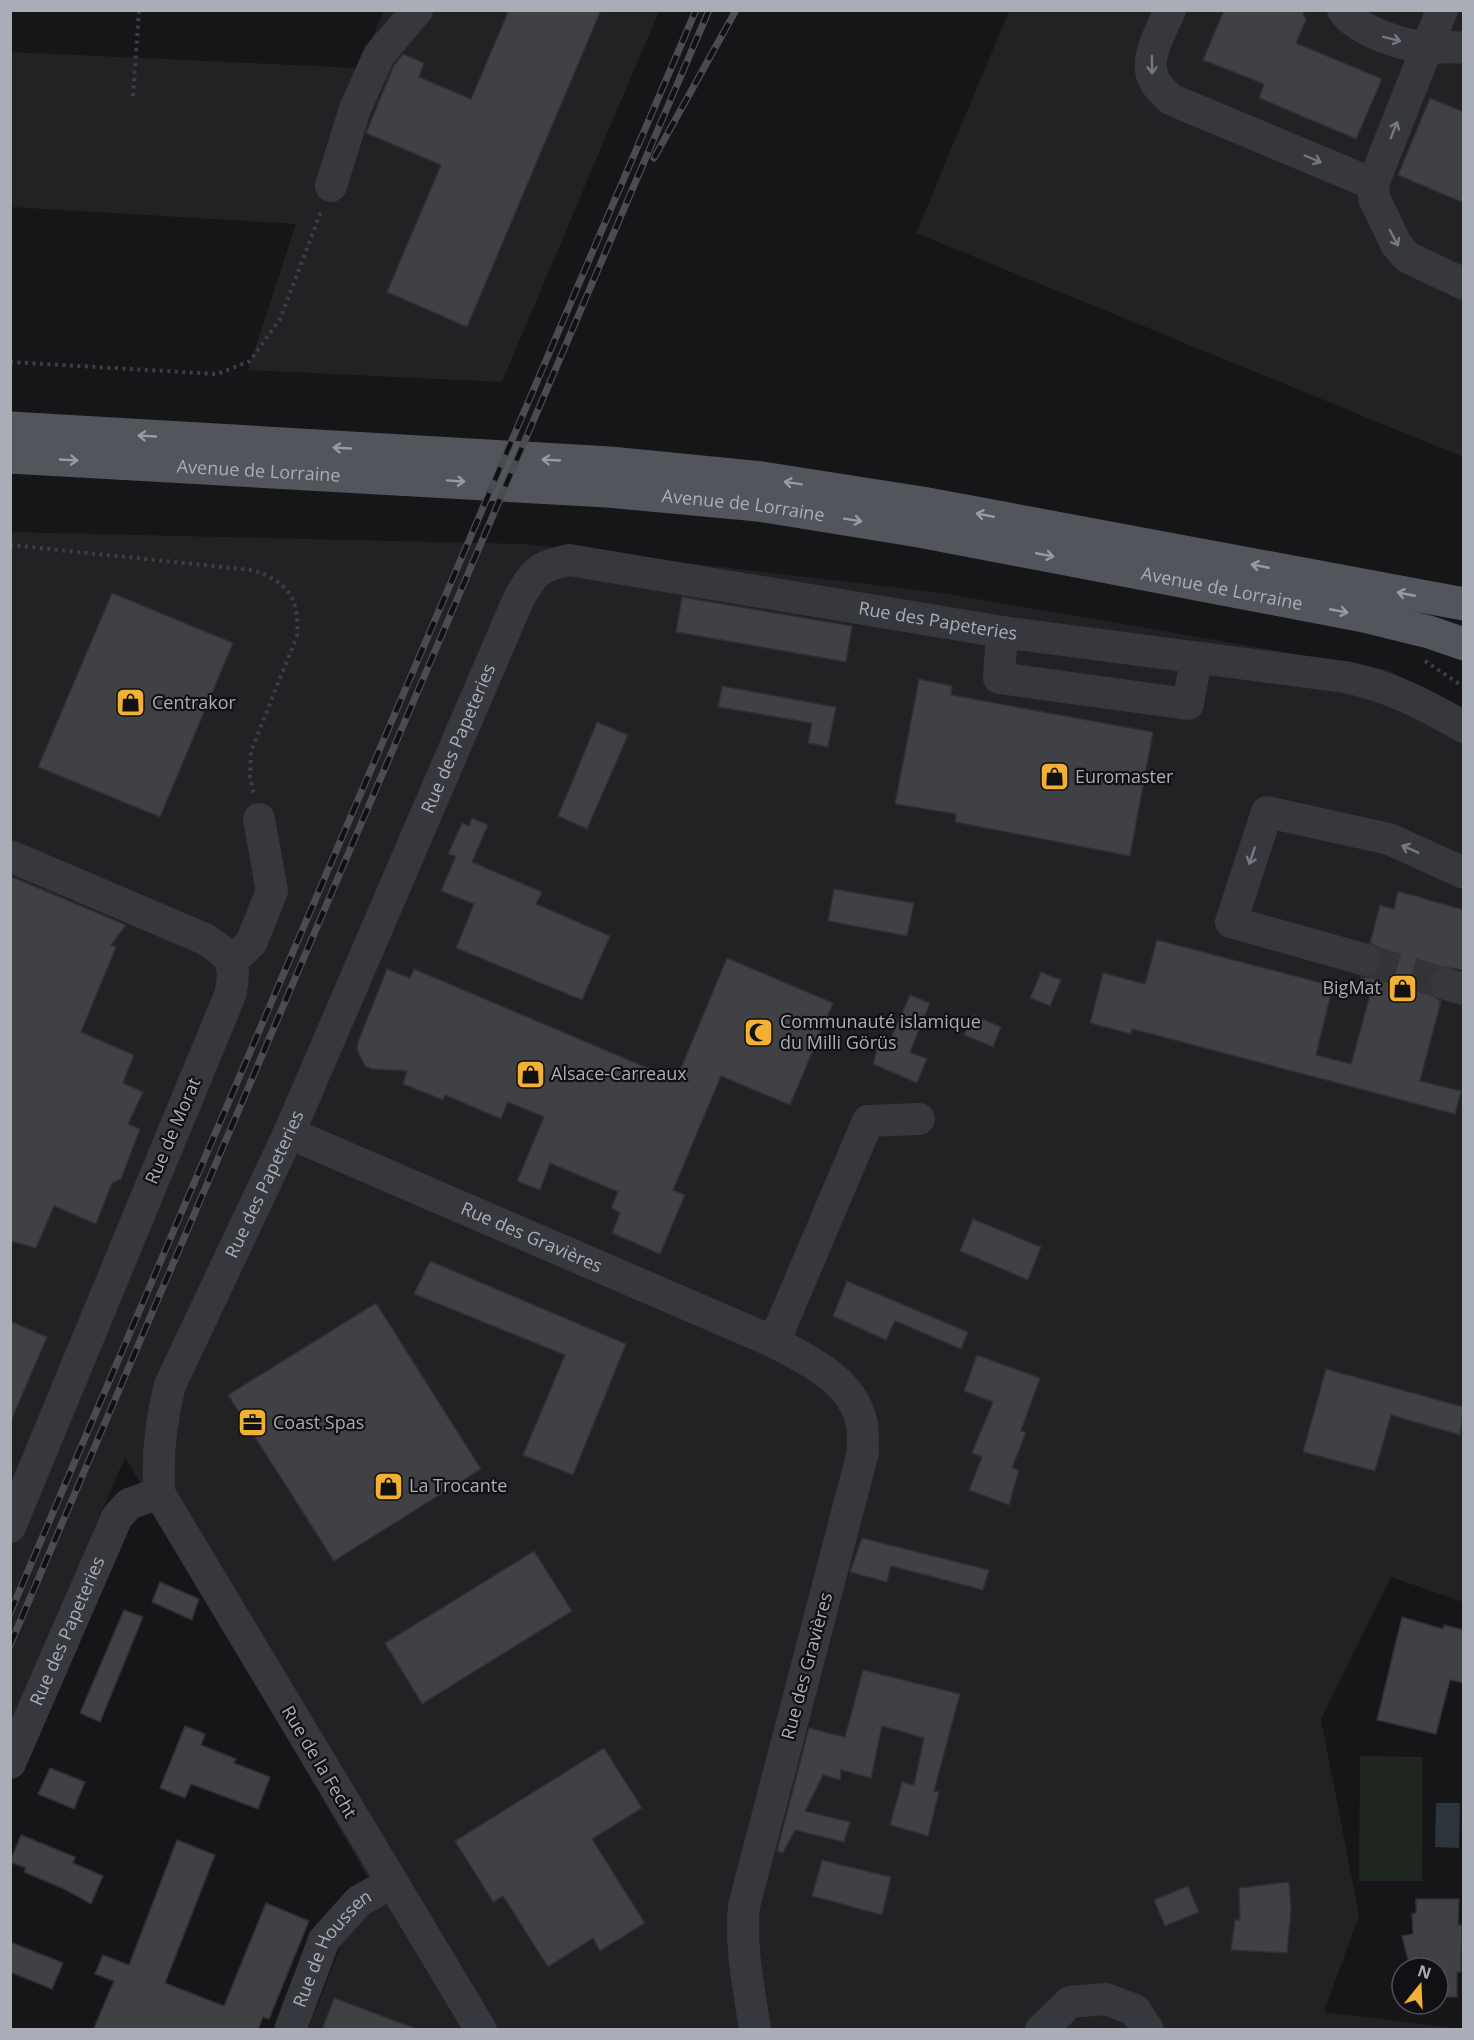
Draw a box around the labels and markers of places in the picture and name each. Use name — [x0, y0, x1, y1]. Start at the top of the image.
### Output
shop icon: Centrakor — [115, 687, 147, 719]
place label: Centrakor — [152, 690, 237, 714]
shop icon: Euromaster — [1038, 761, 1070, 793]
place label: Euromaster — [1075, 764, 1174, 788]
shop icon: BigMat — [1386, 972, 1418, 1004]
place label: BigMat — [1322, 975, 1381, 999]
place label: Communauté islamique du Milli Görüs — [780, 1009, 981, 1054]
mosque icon: Communauté islamique du Milli Görüs — [743, 1016, 775, 1048]
shop icon: Alsace-Carreaux — [514, 1058, 546, 1090]
place label: Alsace-Carreaux — [551, 1061, 687, 1085]
office icon: Coast Spas — [236, 1407, 268, 1439]
place label: Coast Spas — [273, 1410, 364, 1434]
shop icon: La Trocante — [372, 1470, 404, 1502]
place label: La Trocante — [409, 1473, 507, 1497]

